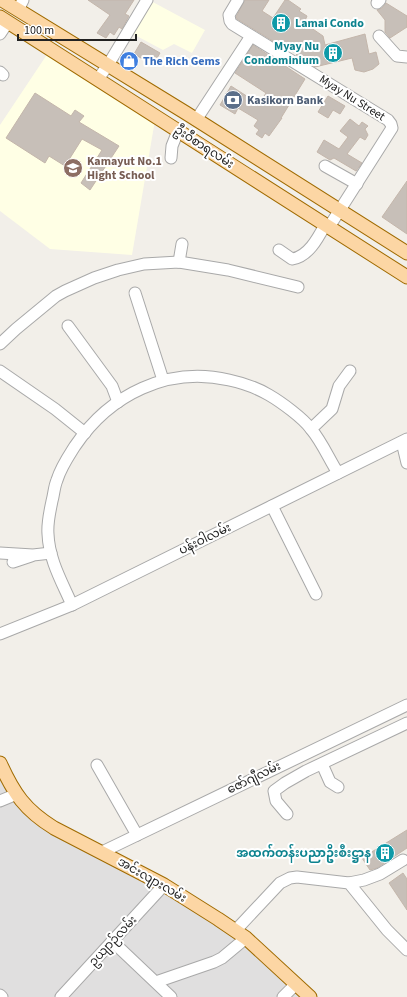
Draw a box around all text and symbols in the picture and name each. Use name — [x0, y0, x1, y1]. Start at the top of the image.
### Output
building icon: Lamai Condo — [270, 12, 292, 34]
place label: Lamai Condo — [295, 15, 364, 32]
scale bar — [18, 16, 136, 42]
text: 100 m — [24, 22, 54, 39]
place label: Myay Nu Condominium — [244, 38, 319, 69]
building icon: Myay Nu Condominium — [322, 42, 344, 64]
shop icon: The Rich Gems — [118, 50, 140, 72]
place label: The Rich Gems — [143, 53, 220, 70]
street label: Myay Nu Street — [316, 71, 388, 125]
bank icon: Kasikorn Bank — [222, 89, 244, 111]
place label: Kasikorn Bank — [247, 92, 324, 109]
street label: ဦးဝီစာရလမ်း — [170, 121, 238, 173]
place label: Kamayut No.1 Hight School — [87, 153, 162, 184]
school or university icon: Kamayut No.1 Hight School — [62, 157, 84, 179]
street label: ပန်းဝါလမ်း — [176, 518, 234, 560]
street label: ဇော်ဂျီလမ်း — [224, 757, 284, 799]
building icon: အထက်တန်းပညာဦးစီးဋ္ဌာန — [374, 842, 396, 864]
place label: အထက်တန်းပညာဦးစီးဋ္ဌာန — [236, 843, 371, 863]
street label: အင်းလျားလမ်း — [114, 853, 190, 907]
street label: ဥယျာဉ်လမ်း — [84, 911, 142, 971]

